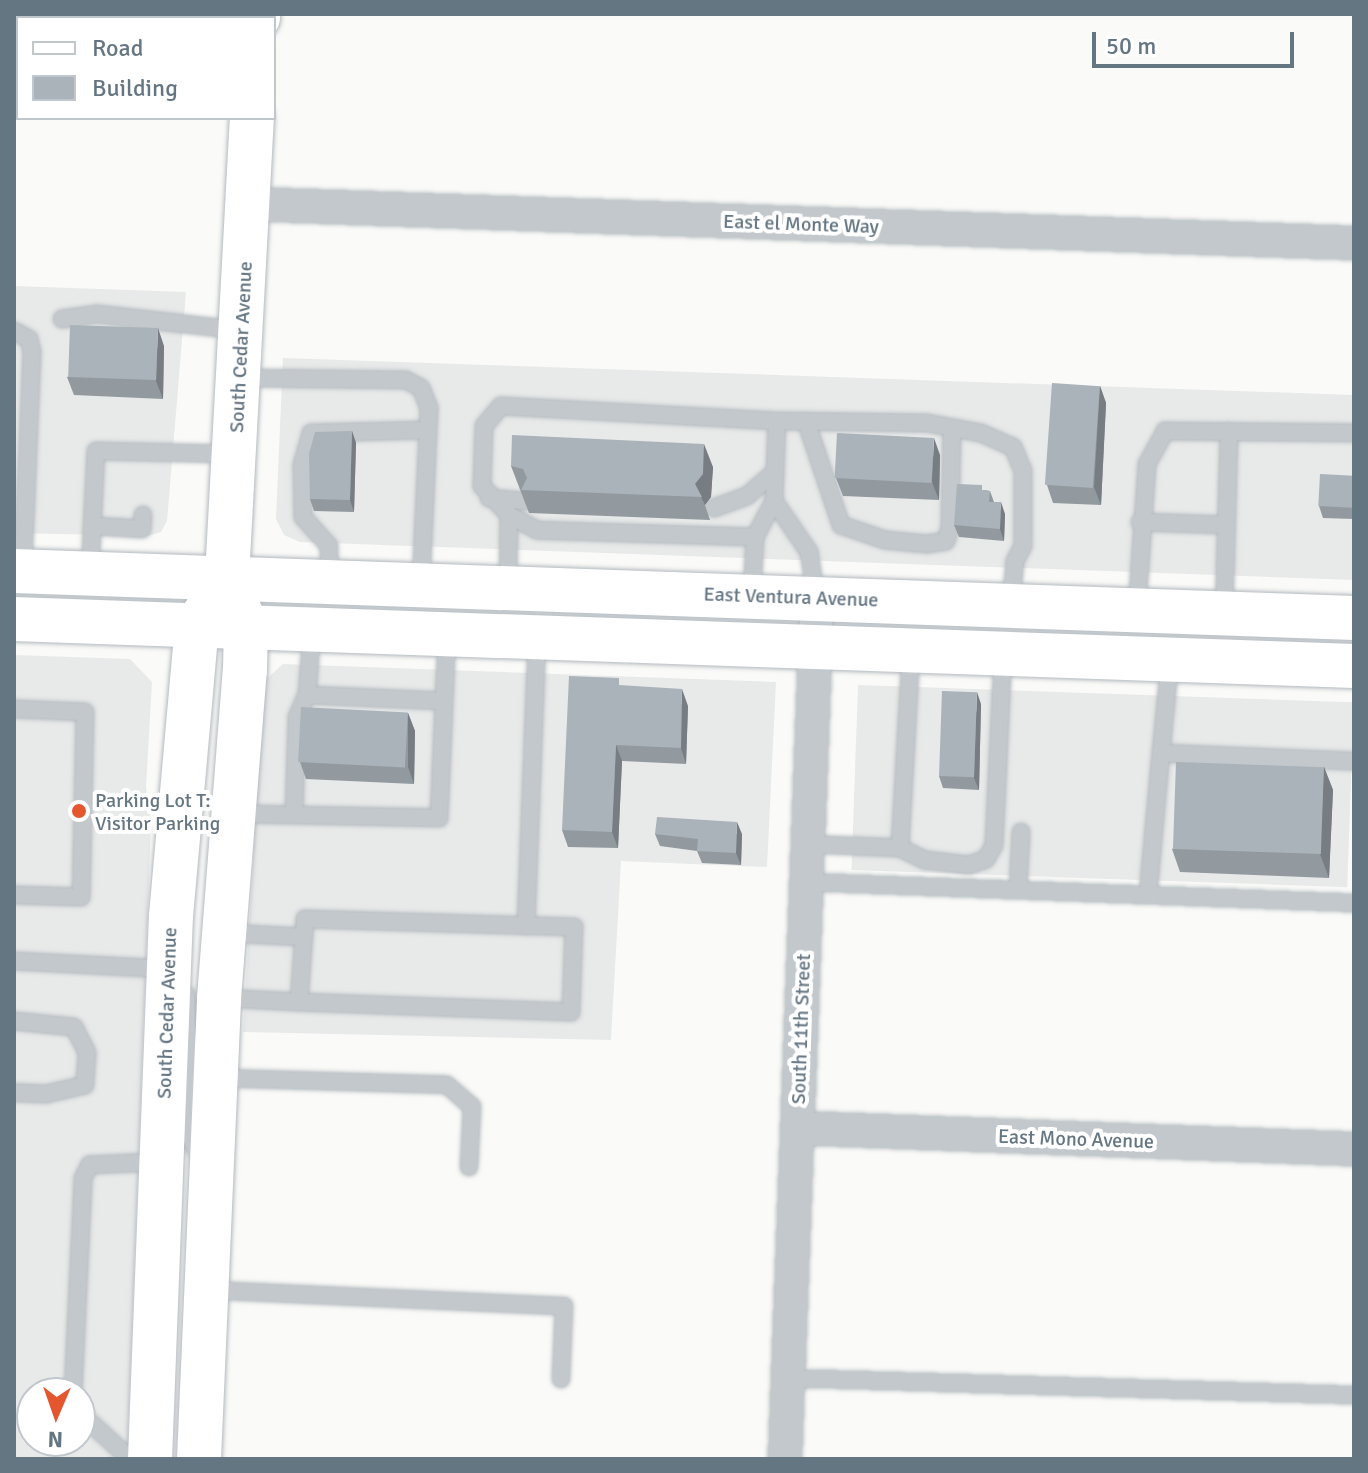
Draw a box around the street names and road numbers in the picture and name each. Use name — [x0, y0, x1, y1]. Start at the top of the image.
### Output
street label: East el Monte Way — [723, 209, 879, 239]
street label: South Cedar Avenue — [225, 261, 257, 433]
street label: East Ventura Avenue — [703, 582, 879, 612]
street label: South Cedar Avenue — [152, 927, 182, 1099]
street label: South 11th Street — [786, 953, 816, 1105]
street label: East Mono Avenue — [997, 1124, 1155, 1154]

